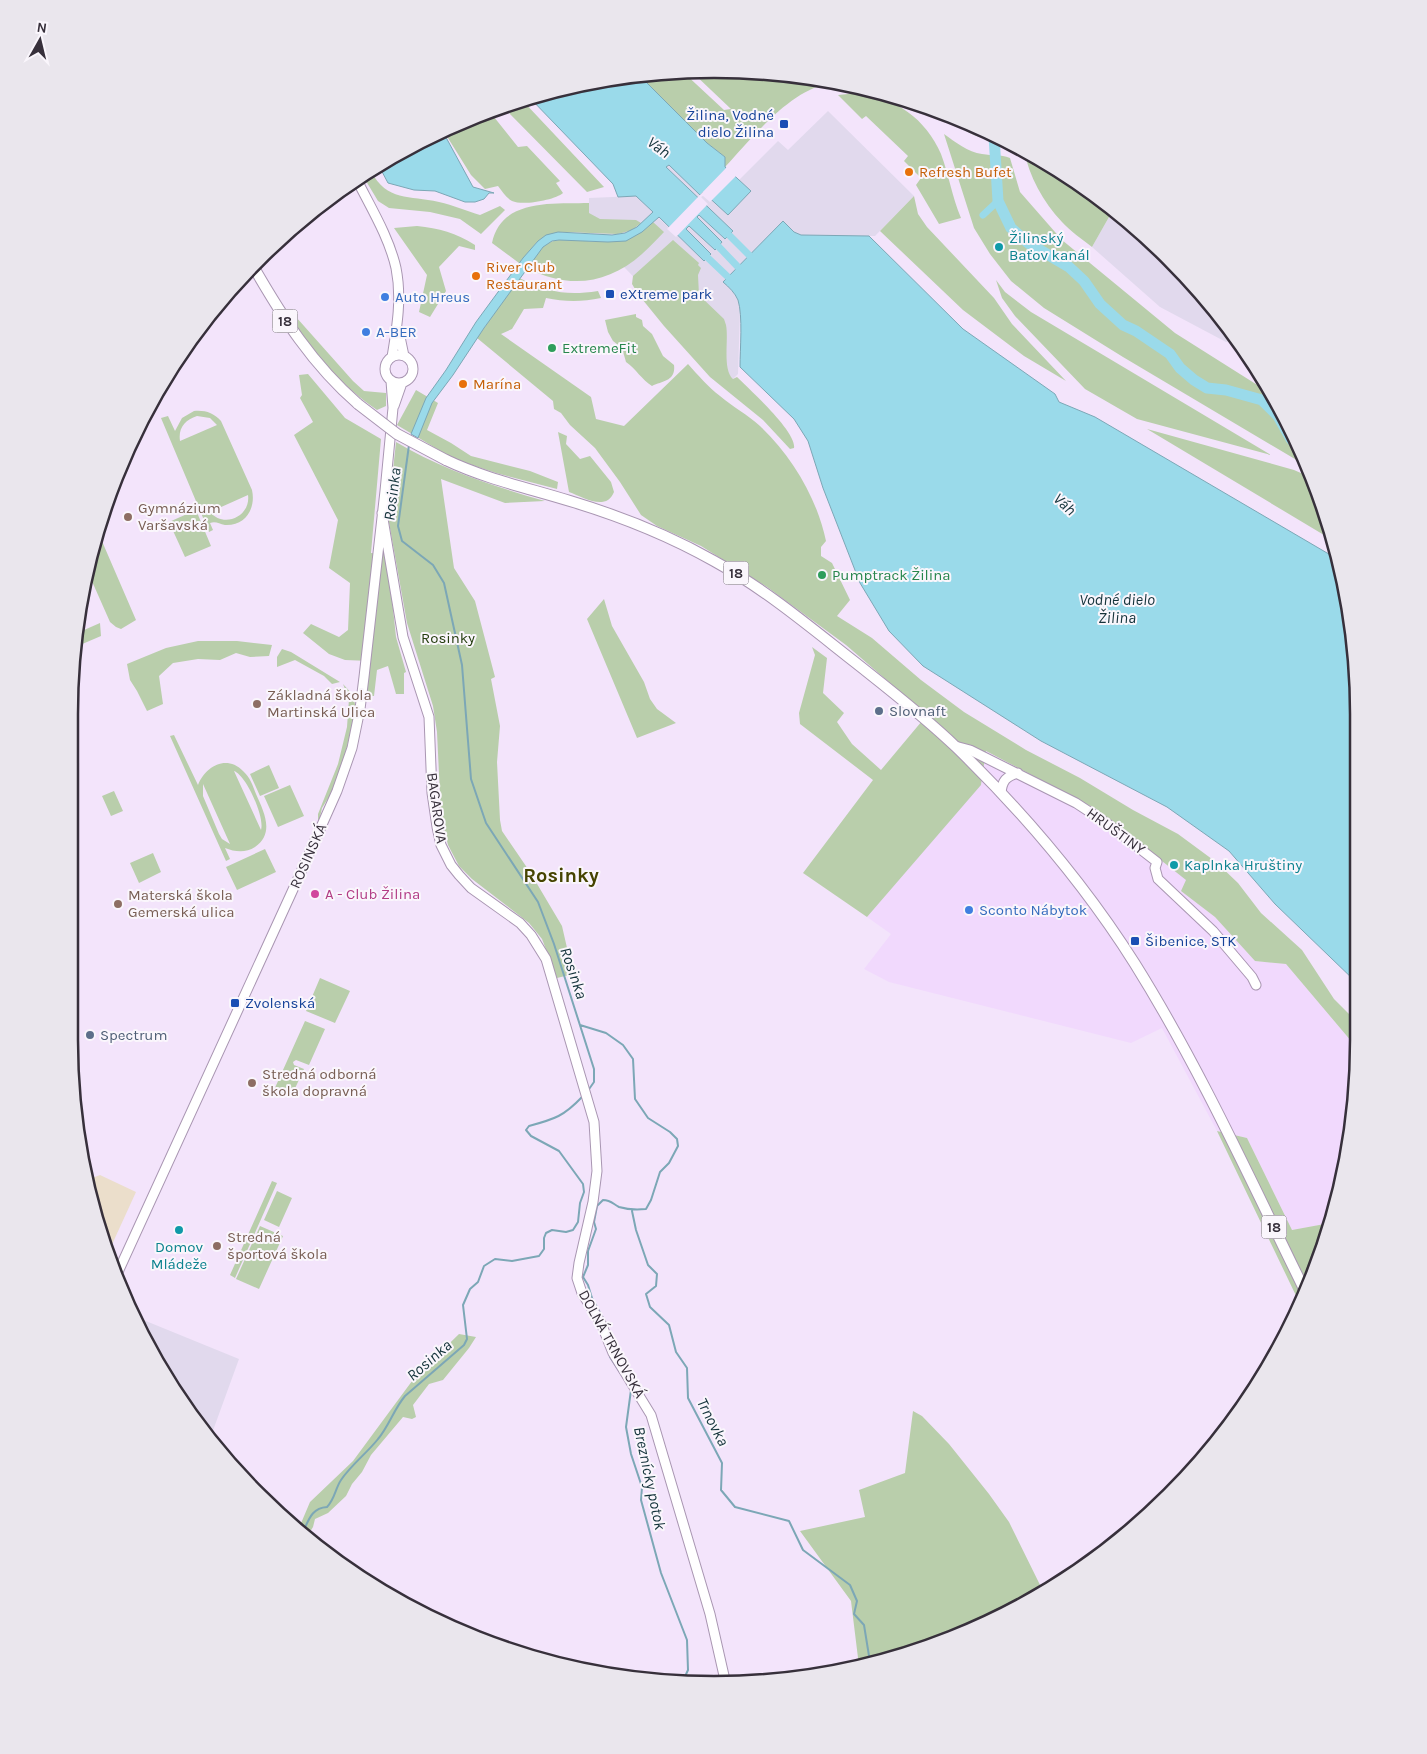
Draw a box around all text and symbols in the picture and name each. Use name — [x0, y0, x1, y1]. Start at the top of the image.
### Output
north arrow — [15, 15, 65, 65]
text: N — [36, 19, 48, 37]
place label: Žilina, Vodné dielo Žilina — [686, 106, 774, 141]
marker: Žilina, Vodné dielo Žilina — [778, 118, 790, 130]
water label: Váh — [644, 132, 674, 162]
place label: Refresh Bufet — [919, 163, 1012, 181]
marker: Refresh Bufet — [903, 166, 915, 178]
place label: Žilinský Baťov kanál — [1009, 229, 1090, 264]
marker: Žilinský Baťov kanál — [993, 241, 1005, 253]
place label: River Club Restaurant — [486, 258, 562, 293]
marker: River Club Restaurant — [470, 270, 482, 282]
place label: eXtreme park — [620, 285, 712, 303]
place label: Auto Hreus — [395, 288, 470, 306]
marker: eXtreme park — [604, 288, 616, 300]
marker: Auto Hreus — [379, 291, 391, 303]
road number: 18 — [272, 310, 298, 332]
place label: A-BER — [376, 323, 417, 341]
marker: A-BER — [360, 326, 372, 338]
place label: ExtremeFit — [562, 339, 637, 357]
marker: ExtremeFit — [546, 342, 558, 354]
place label: Marína — [473, 375, 521, 393]
marker: Marína — [457, 378, 469, 390]
water label: Rosinka — [379, 466, 405, 522]
water label: Váh — [1050, 489, 1080, 519]
place label: Gymnázium Varšavská — [138, 499, 221, 534]
marker: Gymnázium Varšavská — [122, 511, 134, 523]
road number: 18 — [724, 562, 748, 584]
place label: Pumptrack Žilina — [832, 566, 951, 584]
marker: Pumptrack Žilina — [816, 569, 828, 581]
water label: Vodné dielo Žilina — [1079, 590, 1155, 627]
park label: Rosinky — [421, 629, 475, 647]
place label: Základná škola Martinská Ulica — [267, 686, 375, 721]
marker: Základná škola Martinská Ulica — [251, 698, 263, 710]
place label: Slovnaft — [889, 702, 946, 720]
marker: Slovnaft — [873, 705, 885, 717]
street label: BAGAROVA — [423, 771, 451, 845]
street label: HRUŠTINY — [1083, 804, 1150, 859]
street label: ROSINSKÁ — [286, 820, 330, 891]
place label: Kaplnka Hruštiny — [1184, 856, 1302, 874]
marker: Kaplnka Hruštiny — [1168, 859, 1180, 871]
district label: Rosinky — [523, 864, 599, 887]
place label: A - Club Žilina — [325, 885, 420, 903]
place label: Materská škola Gemerská ulica — [128, 886, 234, 921]
marker: A - Club Žilina — [309, 888, 321, 900]
marker: Materská škola Gemerská ulica — [112, 898, 124, 910]
place label: Sconto Nábytok — [979, 901, 1087, 919]
marker: Sconto Nábytok — [963, 904, 975, 916]
place label: Šibenice, STK — [1145, 932, 1236, 950]
marker: Šibenice, STK — [1129, 935, 1141, 947]
water label: Rosinka — [556, 945, 592, 1001]
place label: Zvolenská — [245, 994, 315, 1012]
marker: Zvolenská — [229, 997, 241, 1009]
place label: Spectrum — [100, 1026, 167, 1044]
marker: Spectrum — [84, 1029, 96, 1041]
place label: Stredná odborná škola dopravná — [262, 1065, 377, 1100]
marker: Stredná odborná škola dopravná — [246, 1077, 258, 1089]
road number: 18 — [1262, 1216, 1286, 1238]
marker: Domov Mládeže — [173, 1224, 185, 1236]
place label: Stredná športová škola — [227, 1228, 327, 1263]
place label: Domov Mládeže — [151, 1238, 207, 1273]
marker: Stredná športová škola — [211, 1240, 223, 1252]
street label: DOLNÁ TRNOVSKÁ — [575, 1287, 649, 1402]
water label: Rosinka — [403, 1335, 455, 1385]
water label: Trnovka — [693, 1395, 733, 1449]
water label: Breznícky potok — [630, 1425, 670, 1532]

